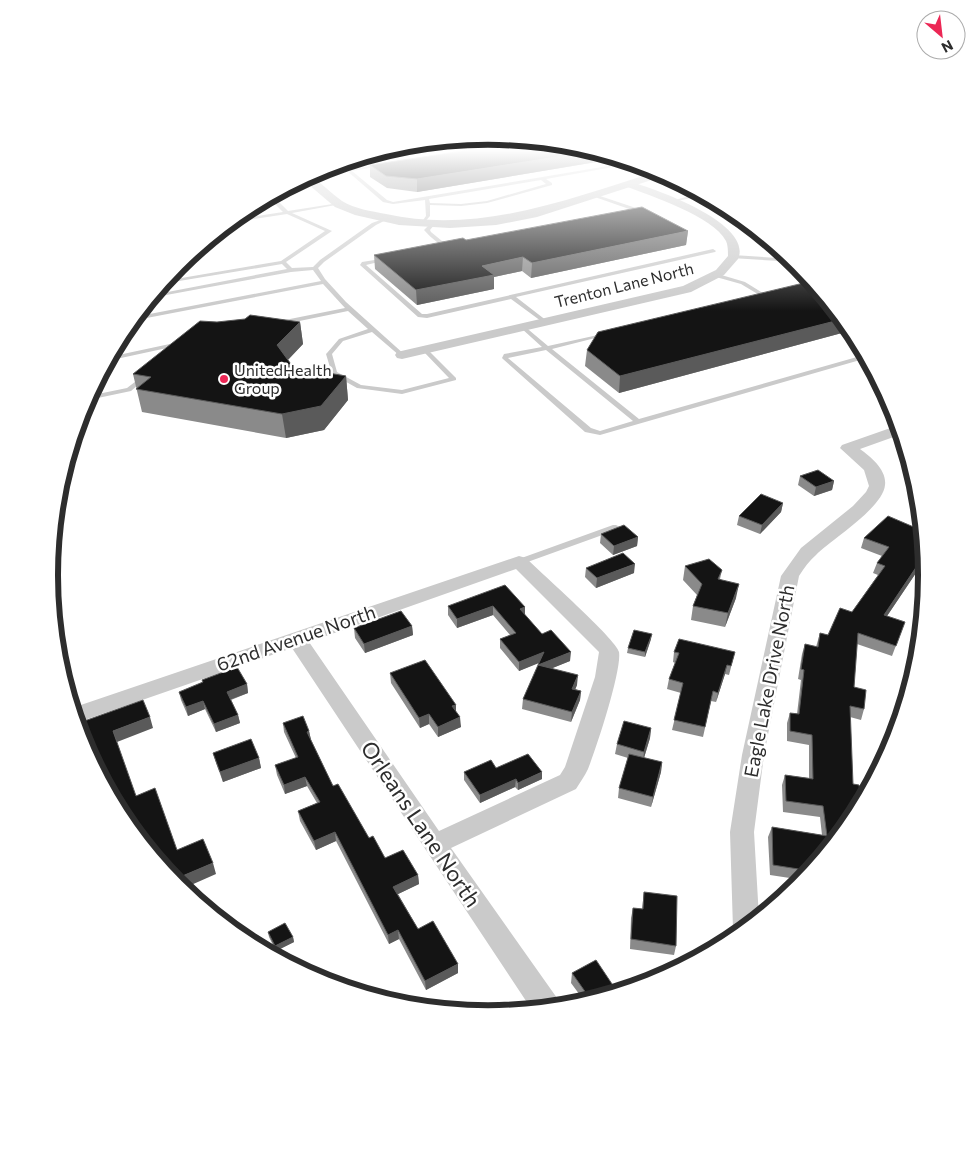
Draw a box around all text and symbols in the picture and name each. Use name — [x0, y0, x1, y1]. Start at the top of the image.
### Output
north arrow — [916, 10, 966, 60]
text: N — [939, 37, 956, 57]
street label: Trenton Lane North — [552, 258, 695, 311]
place label: UnitedHealth Group — [234, 360, 332, 397]
marker: UnitedHealth Group — [218, 373, 230, 385]
street label: Eagle Lake Drive North — [739, 583, 798, 779]
street label: 62nd Avenue North — [213, 600, 378, 675]
street label: Orleans Lane North — [356, 735, 487, 912]

